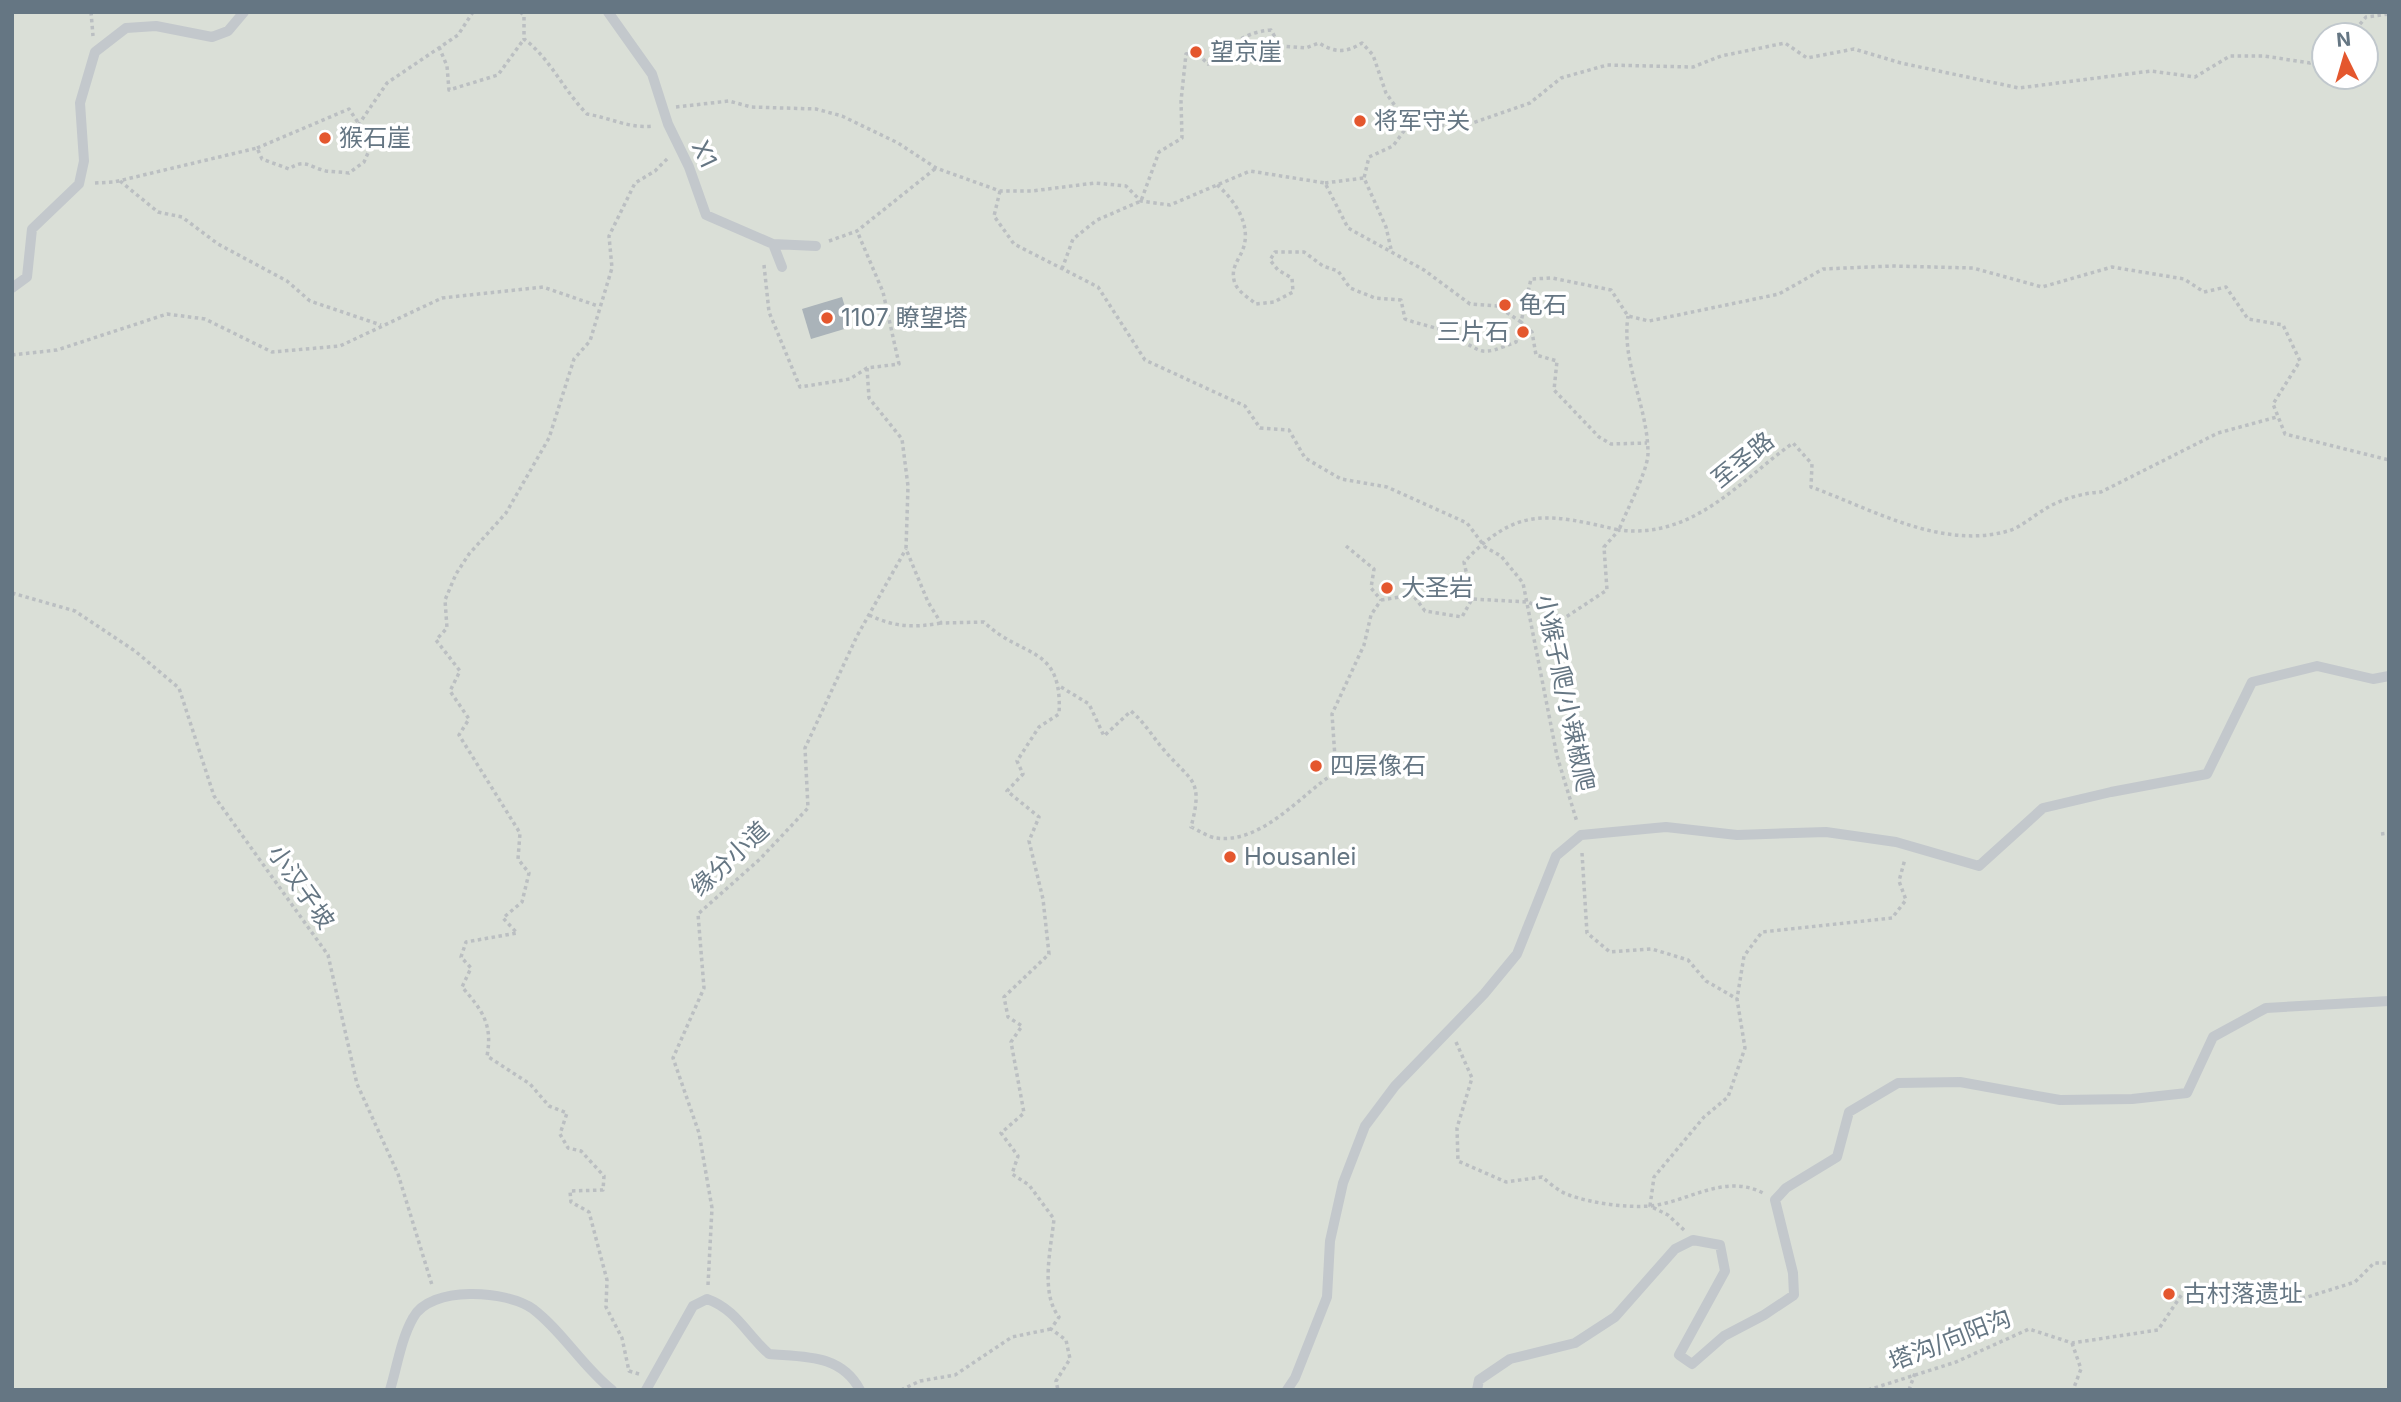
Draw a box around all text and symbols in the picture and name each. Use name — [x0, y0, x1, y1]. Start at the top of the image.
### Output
north arrow — [2310, 21, 2380, 91]
text: N — [2335, 27, 2352, 52]
place label: 望京崖 — [1210, 37, 1282, 66]
marker: 望京崖 — [1188, 44, 1204, 60]
place label: 将军守关 — [1374, 106, 1470, 135]
marker: 将军守关 — [1352, 113, 1368, 129]
place label: 猴石崖 — [339, 123, 411, 152]
marker: 猴石崖 — [317, 130, 333, 146]
street label: X1 — [686, 136, 723, 172]
place label: 龟石 — [1519, 290, 1567, 319]
marker: 龟石 — [1497, 297, 1513, 313]
place label: 1107 瞭望塔 — [841, 303, 968, 332]
marker: 1107 瞭望塔 — [819, 310, 835, 326]
place label: 三片石 — [1437, 317, 1509, 346]
marker: 三片石 — [1515, 324, 1531, 340]
street label: 至圣路 — [1706, 426, 1780, 494]
place label: 大圣岩 — [1401, 573, 1473, 602]
marker: 大圣岩 — [1379, 580, 1395, 596]
street label: 小猴子爬/小辣椒爬 — [1530, 592, 1601, 794]
place label: 四层像石 — [1330, 751, 1426, 780]
marker: 四层像石 — [1308, 758, 1324, 774]
street label: 缘分小道 — [685, 815, 775, 902]
street label: 小汉子坡 — [262, 839, 341, 934]
place label: Housanlei — [1244, 842, 1356, 871]
marker: Housanlei — [1222, 849, 1238, 865]
place label: 古村落遗址 — [2183, 1279, 2303, 1308]
marker: 古村落遗址 — [2161, 1286, 2177, 1302]
street label: 塔沟/向阳沟 — [1885, 1303, 2015, 1376]

